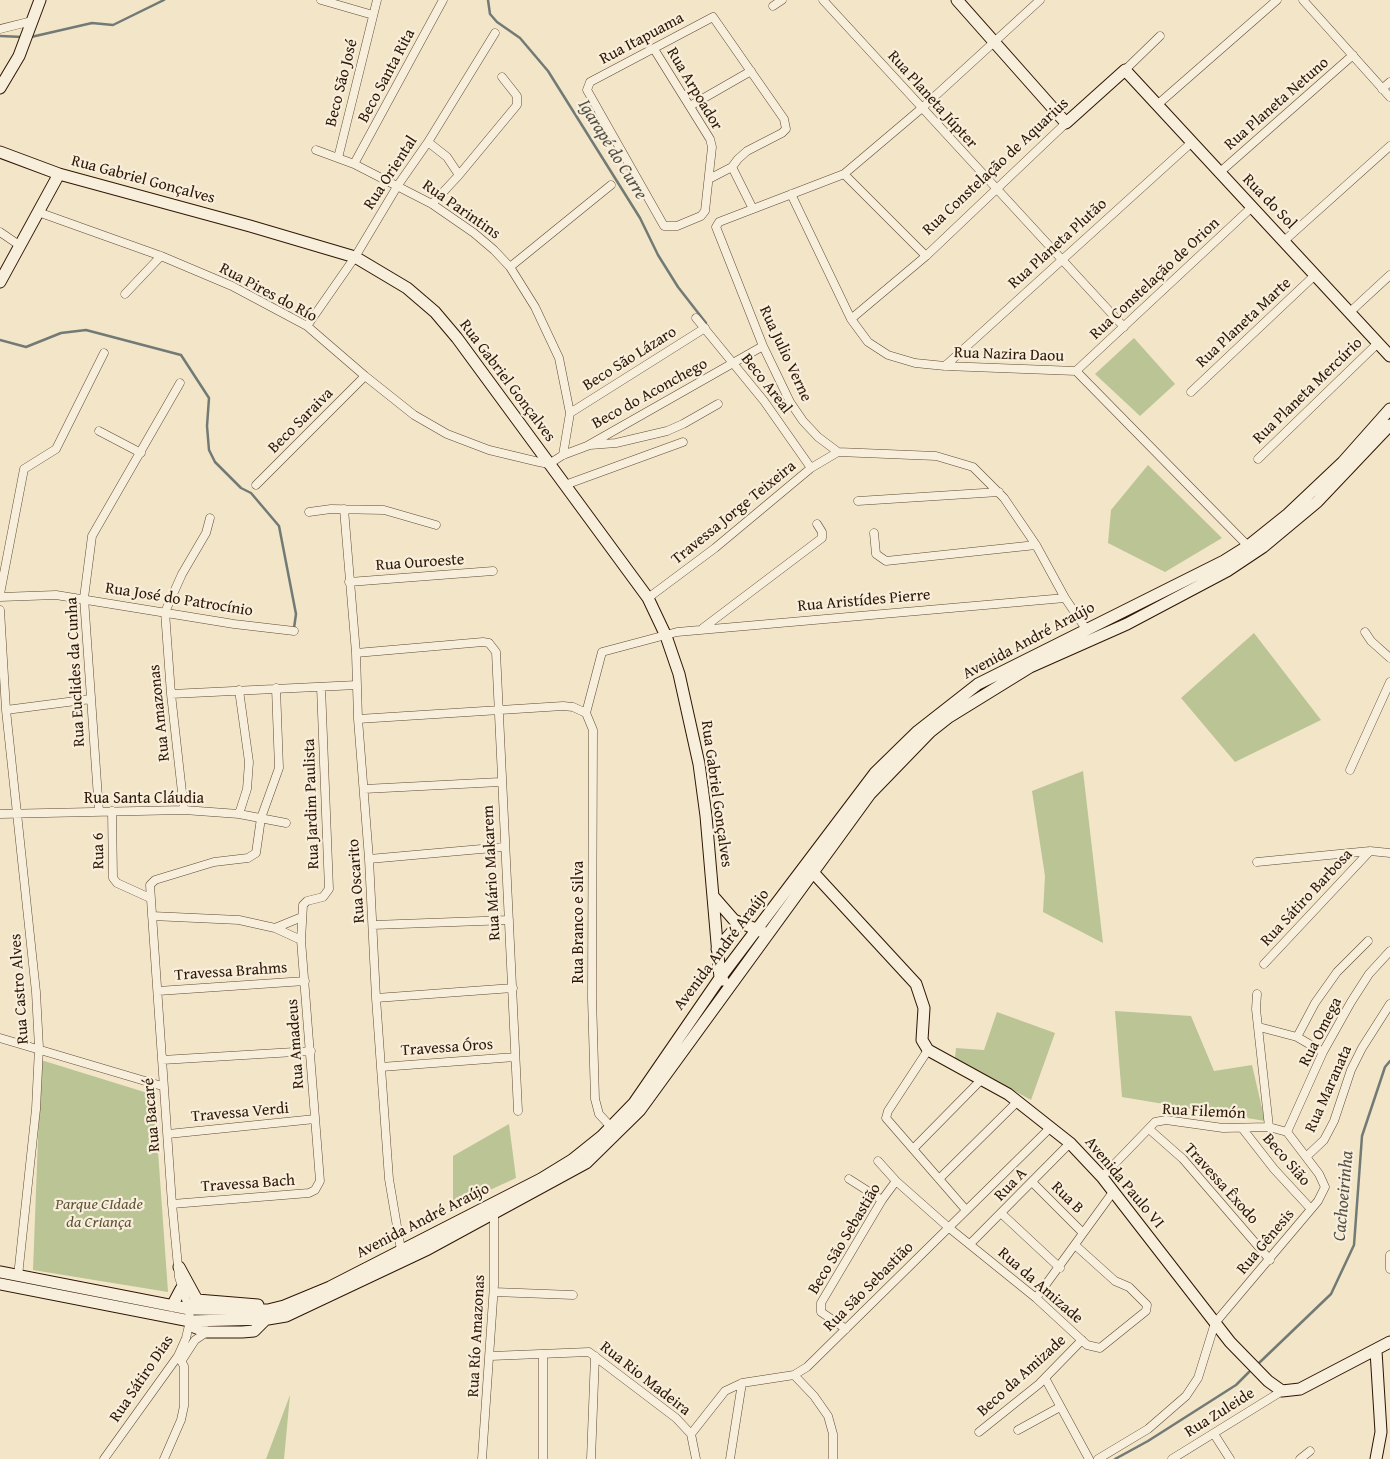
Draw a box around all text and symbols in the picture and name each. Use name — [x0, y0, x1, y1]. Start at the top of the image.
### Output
street label: Rua Itapuama — [597, 9, 687, 69]
street label: Beco Santa Rita — [354, 26, 420, 126]
street label: Beco São José — [322, 37, 362, 129]
street label: Rua Arpoador — [662, 44, 726, 134]
street label: Rua Planeta Júpter — [883, 47, 981, 153]
street label: Rua Planeta Netuno — [1221, 53, 1333, 155]
street label: Rua Constelação de Aquarius — [919, 94, 1073, 240]
water label: Igarapé do Curre — [573, 96, 651, 204]
street label: Rua Oriental — [360, 133, 422, 213]
street label: Rua Gabriel Gonçalves — [69, 152, 217, 208]
street label: Rua do Sol — [1238, 170, 1300, 234]
street label: Rua Parintins — [418, 176, 504, 244]
street label: Rua Planeta Plutão — [1005, 195, 1111, 293]
street label: Rua Constelação de Orion — [1086, 214, 1224, 344]
street label: Rua Pires do Río — [216, 259, 320, 327]
street label: Rua Planeta Marte — [1192, 274, 1296, 372]
street label: Rua Julio Verne — [754, 303, 816, 405]
street label: Rua Gabriel Gonçalves — [455, 316, 559, 446]
street label: Beco São Lázaro — [580, 323, 680, 395]
street label: Rua Planeta Mercúrio — [1249, 334, 1367, 448]
street label: Rua Nazira Daou — [954, 343, 1064, 367]
street label: Beco Areal — [737, 350, 795, 418]
street label: Beco do Aconchego — [589, 354, 711, 434]
street label: Beco Saraiva — [264, 384, 338, 458]
street label: Travessa Jorge Teixeira — [668, 457, 800, 569]
street label: Rua Ouroeste — [375, 550, 465, 576]
street label: Rua José do Patrocínio — [104, 579, 254, 621]
street label: Rua Aristídes Pierre — [797, 586, 931, 616]
street label: Rua Euclides da Cunha — [62, 597, 90, 747]
street label: Avenida André Araújo — [960, 598, 1098, 684]
street label: Rua Amazonas — [145, 664, 175, 762]
street label: Rua Gabriel Gonçalves — [696, 719, 736, 869]
street label: Rua Jardim Paulista — [300, 738, 324, 870]
street label: Rua Santa Cláudia — [84, 789, 204, 809]
street label: Rua Mário Makarem — [479, 805, 505, 941]
street label: Rua 6 — [89, 833, 109, 869]
street label: Rua Oscarito — [344, 838, 370, 924]
street label: Rua Sátiro Barbosa — [1257, 845, 1357, 951]
street label: Rua Branco e Silva — [569, 861, 589, 983]
street label: Avenida André Araújo — [670, 886, 774, 1014]
street label: Rua Castro Alves — [7, 933, 33, 1045]
street label: Travessa Brahms — [174, 958, 288, 986]
street label: Rua Omega — [1295, 994, 1347, 1070]
street label: Rua Amadeus — [283, 998, 309, 1090]
street label: Travessa Óros — [400, 1035, 494, 1061]
street label: Rua Maranata — [1301, 1042, 1357, 1136]
street label: Rua Bacaré — [139, 1077, 165, 1153]
street label: Travessa Verdi — [190, 1099, 290, 1127]
street label: Rua Filemón — [1162, 1100, 1246, 1124]
street label: Beco Sião — [1258, 1130, 1314, 1190]
street label: Avenida Paulo VI — [1080, 1133, 1168, 1233]
street label: Travessa Êxodo — [1180, 1140, 1262, 1228]
water label: Cachoeirinha — [1329, 1150, 1359, 1242]
street label: Rua A — [991, 1164, 1031, 1206]
street label: Travessa Bach — [200, 1171, 296, 1197]
street label: Rua B — [1047, 1178, 1087, 1218]
street label: Avenida André Araújo — [353, 1179, 493, 1263]
street label: Beco São Sebastião — [804, 1180, 886, 1298]
park label: Parque CIdade da Criança — [55, 1195, 143, 1233]
street label: Rua Gênesis — [1233, 1205, 1299, 1279]
street label: Rua São Sebastião — [820, 1238, 918, 1336]
street label: Rua da Amizade — [994, 1244, 1086, 1328]
street label: Rua Río Amazonas — [464, 1274, 490, 1398]
street label: Beco da Amizade — [974, 1331, 1070, 1421]
street label: Rua Sátiro Dias — [106, 1332, 178, 1426]
street label: Rua Rio Madeira — [596, 1338, 694, 1420]
street label: Rua Zuleide — [1182, 1384, 1258, 1442]

